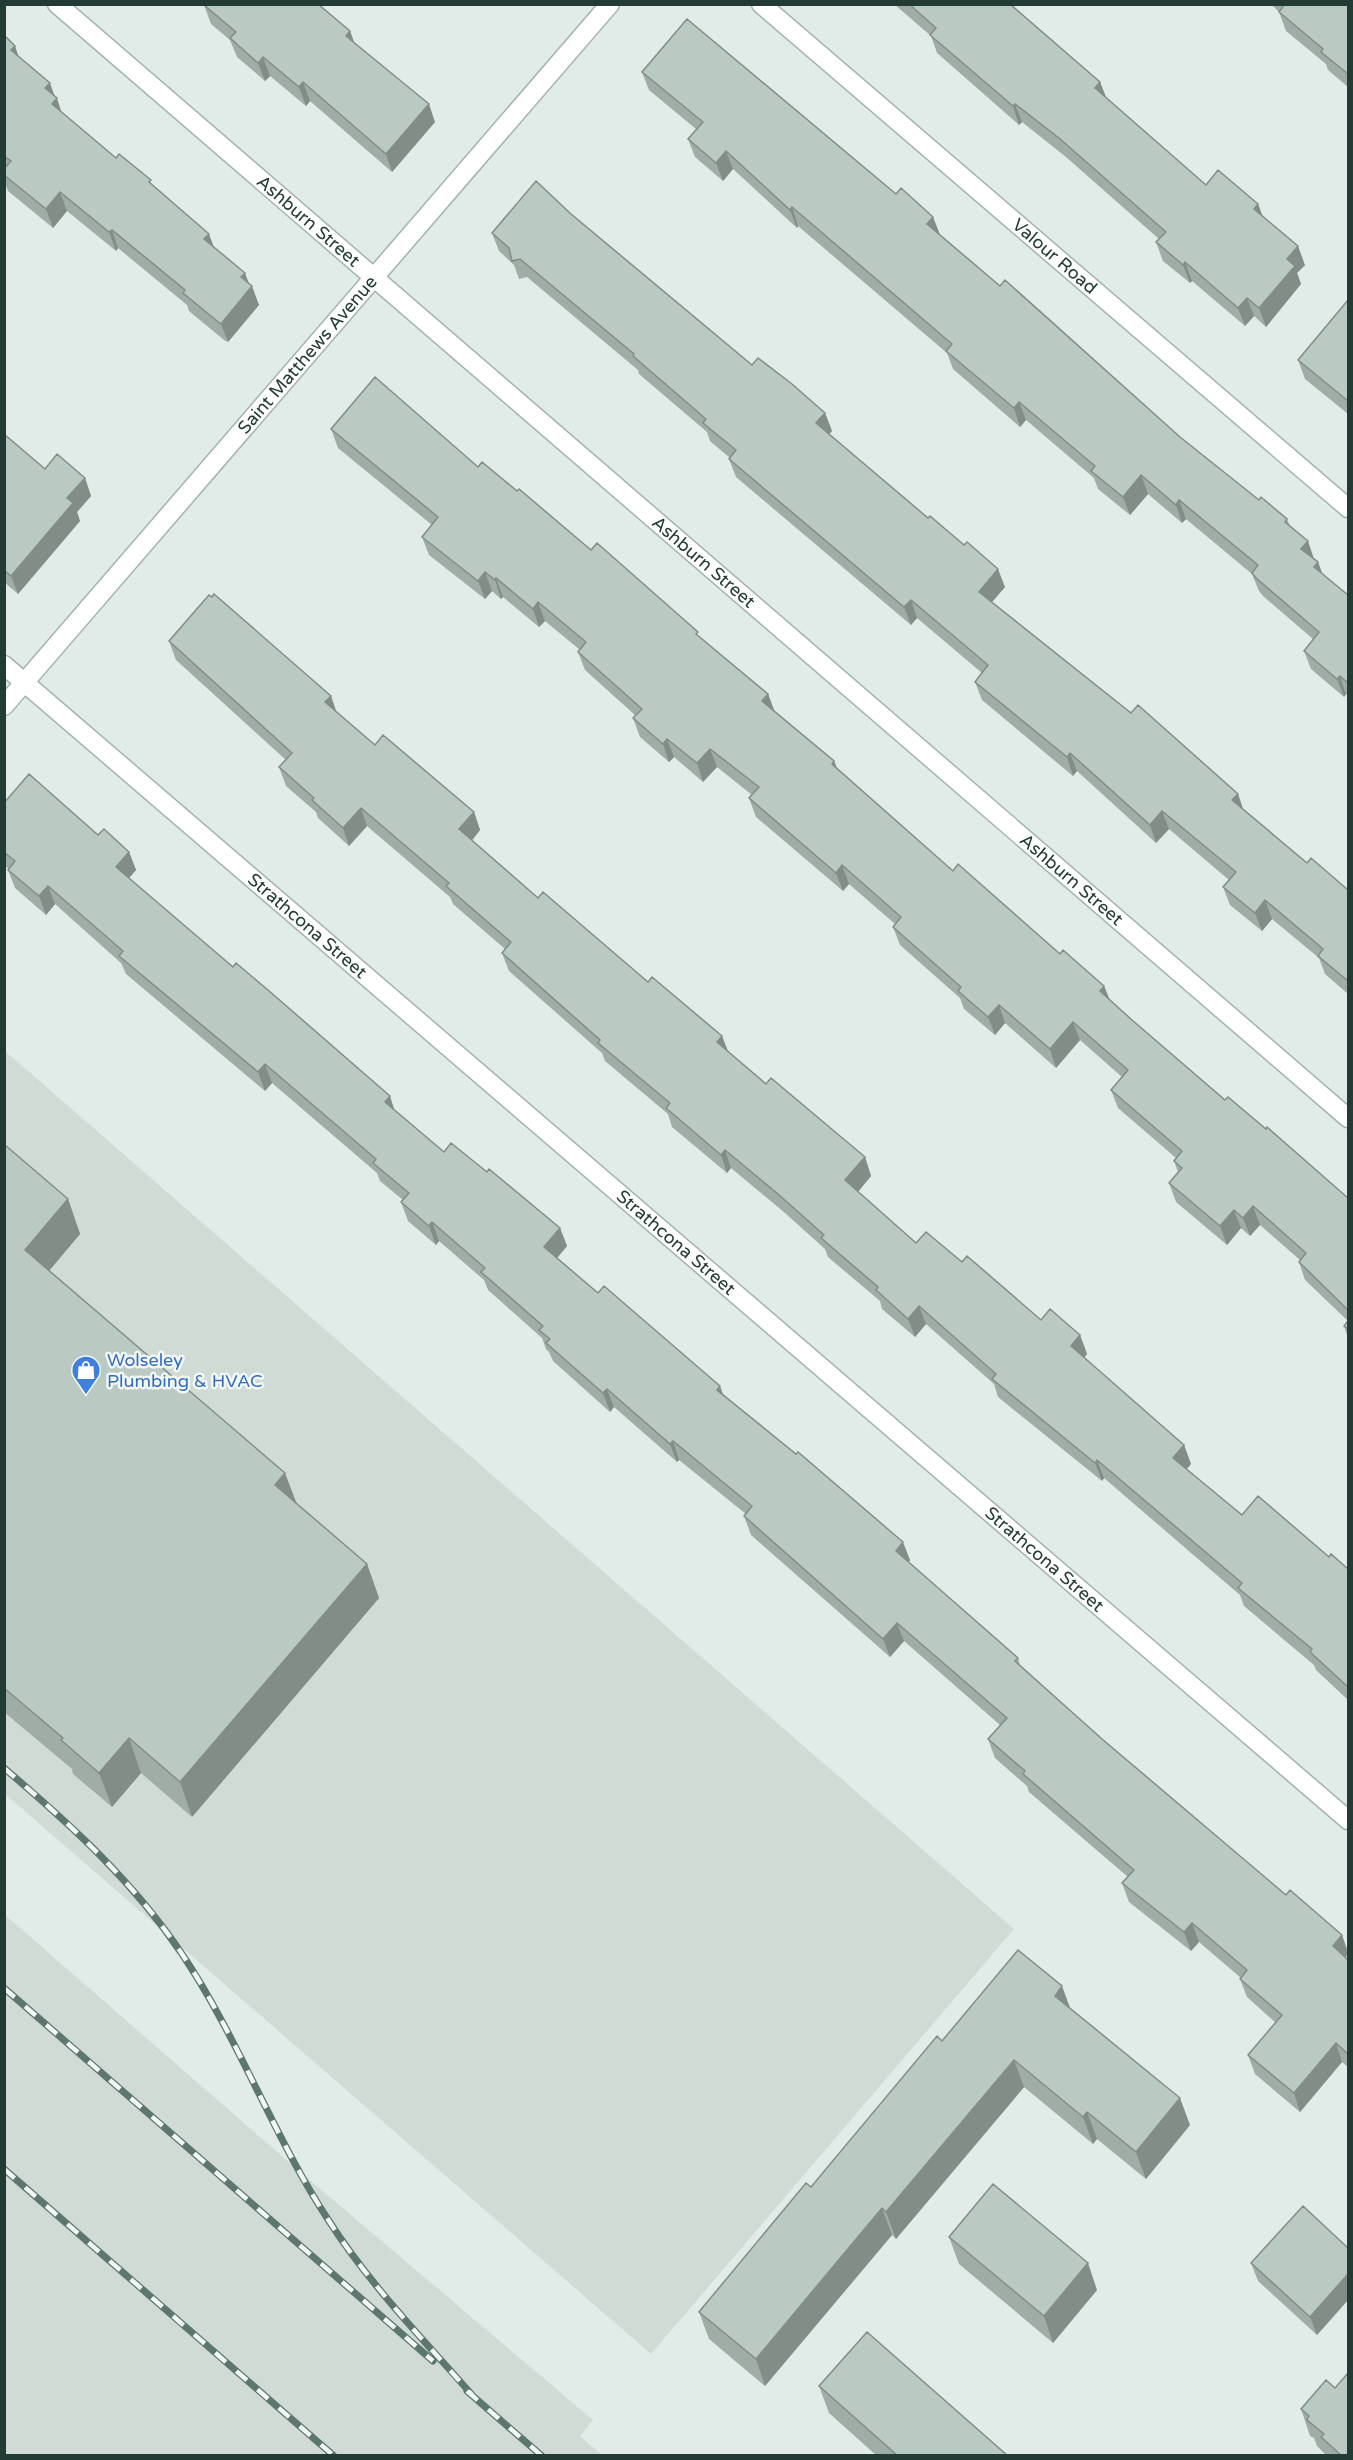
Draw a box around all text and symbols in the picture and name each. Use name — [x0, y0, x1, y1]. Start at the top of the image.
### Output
street label: Ashburn Street — [252, 170, 365, 272]
street label: Valour Road — [1008, 214, 1102, 299]
street label: Saint Matthews Avenue — [233, 271, 382, 439]
street label: Ashburn Street — [647, 511, 760, 613]
street label: Ashburn Street — [1015, 829, 1128, 930]
street label: Strathcona Street — [243, 868, 372, 983]
street label: Strathcona Street — [612, 1185, 740, 1300]
place label: Wolseley Plumbing & HVAC — [107, 1349, 263, 1392]
shop icon: Wolseley Plumbing & HVAC — [70, 1354, 102, 1396]
street label: Strathcona Street — [980, 1502, 1109, 1617]

